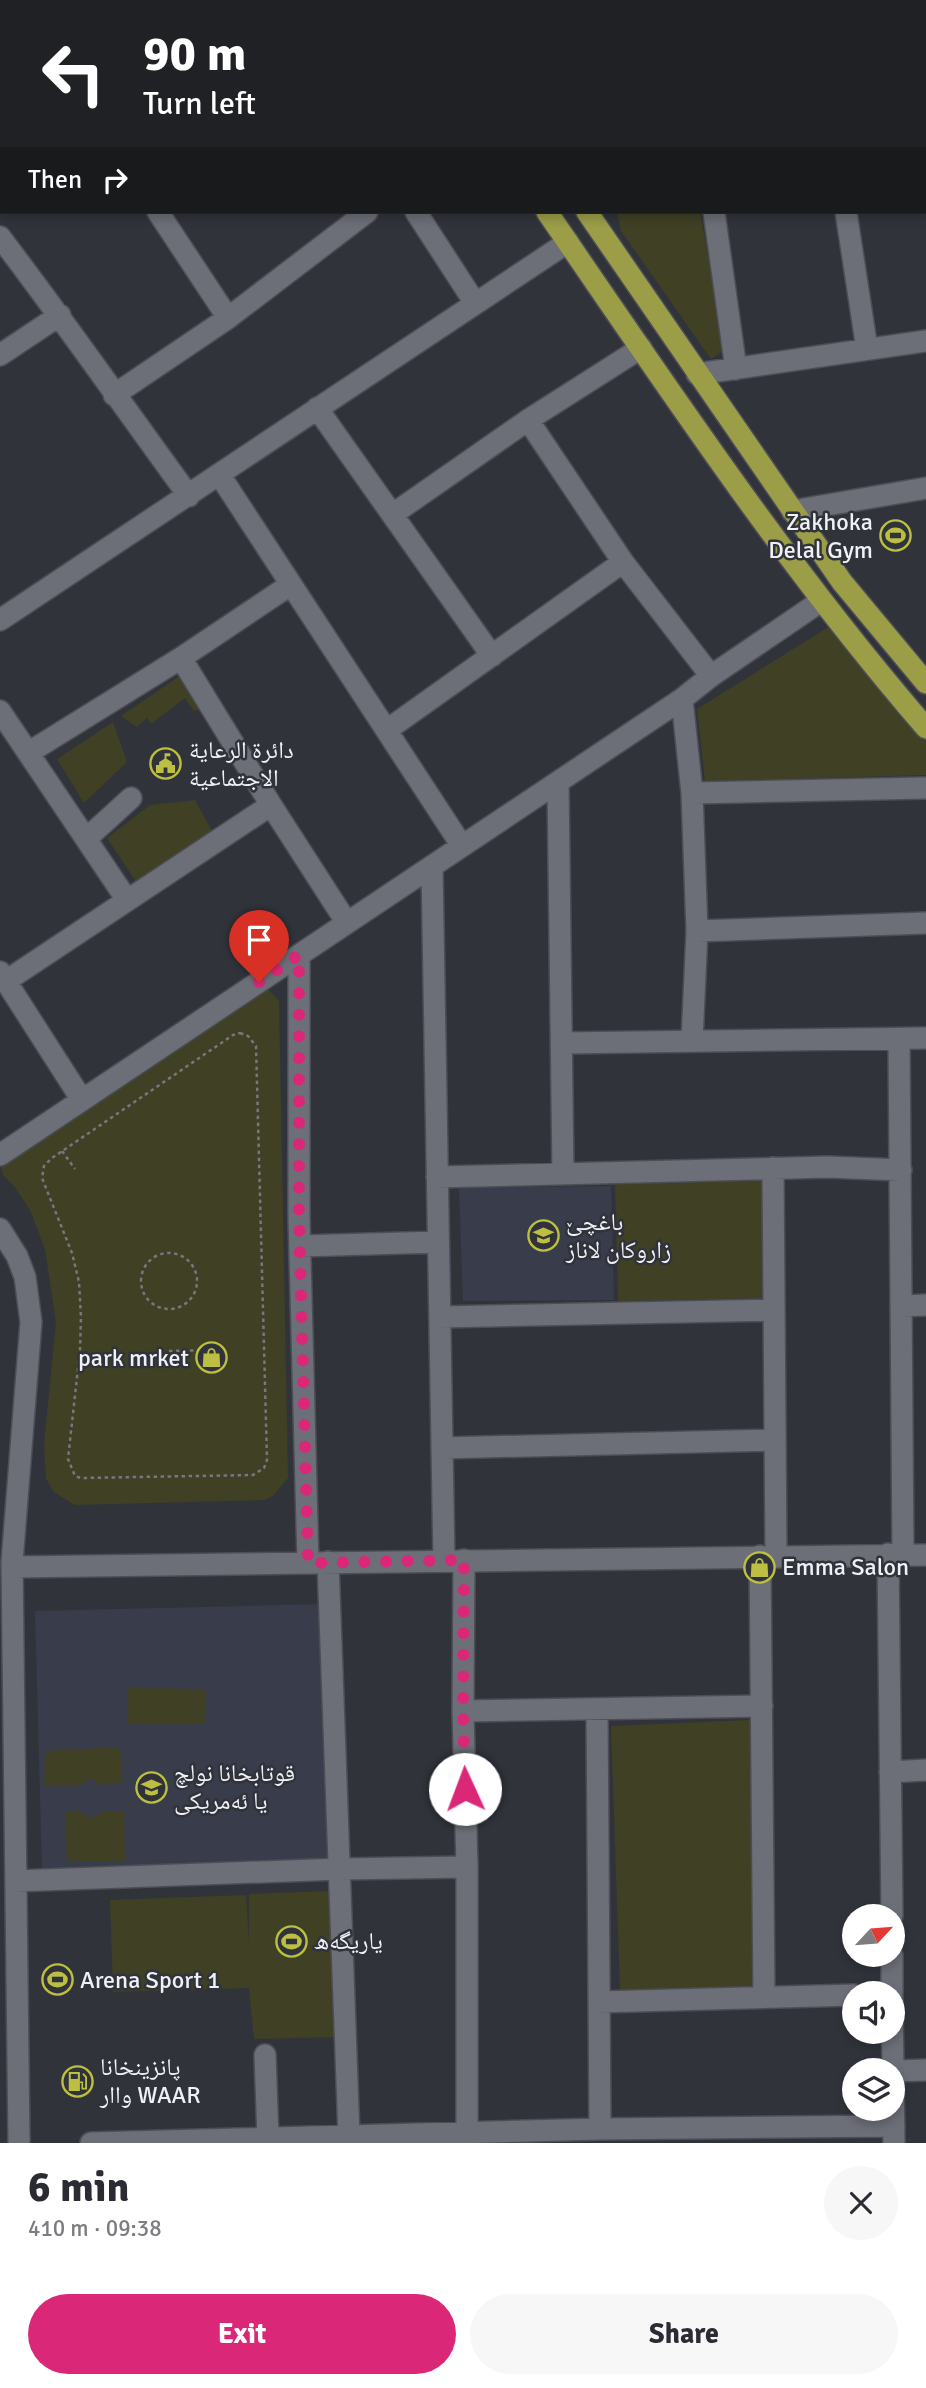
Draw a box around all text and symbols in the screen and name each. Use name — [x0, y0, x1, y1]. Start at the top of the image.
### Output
text: 90 m — [143, 24, 246, 84]
icon: left — [28, 28, 119, 119]
text: Turn left — [143, 84, 256, 123]
icon: right — [96, 161, 134, 199]
text: Then — [28, 164, 82, 196]
place label: Zakhoka Delal Gym — [768, 507, 873, 565]
sports icon: Zakhoka Delal Gym — [879, 519, 913, 553]
place label: دائرة الرعاية الاجتماعية — [189, 735, 294, 793]
public building icon: دائرة الرعاية الاجتماعية — [149, 747, 183, 781]
pin — [229, 910, 289, 982]
icon: arrive — [240, 921, 278, 959]
place label: باغچێ زاروكان لاناز — [565, 1207, 671, 1265]
school or university icon: باغچێ زاروكان لاناز — [526, 1219, 560, 1253]
shop icon: park mrket — [195, 1341, 229, 1375]
place label: park mrket — [78, 1343, 189, 1373]
shop icon: Emma Salon — [742, 1550, 776, 1584]
place label: Emma Salon — [782, 1552, 909, 1582]
position arrow — [428, 1752, 502, 1826]
place label: قوتابخانا نولچ يا ئەمريكى — [174, 1758, 295, 1816]
school or university icon: قوتابخانا نولچ يا ئەمريكى — [134, 1770, 168, 1804]
north arrow — [842, 1904, 905, 1967]
map controls — [842, 1904, 905, 2121]
sports icon: یاریگه‌ه — [274, 1924, 308, 1958]
place label: یاریگه‌ه — [314, 1926, 383, 1956]
sports icon: Arena Sport 1 — [40, 1963, 74, 1997]
place label: Arena Sport 1 — [80, 1965, 220, 1995]
button: sound — [842, 1981, 905, 2044]
place label: پانزینخانا واار WAAR — [99, 2052, 201, 2110]
button: layers — [842, 2058, 905, 2121]
fuel station icon: پانزینخانا واار WAAR — [60, 2064, 94, 2098]
text: 6 min — [28, 2162, 129, 2213]
button: close — [824, 2166, 898, 2240]
text: 410 m · 09:38 — [28, 2214, 162, 2243]
button: Exit — [28, 2294, 456, 2374]
button: Share — [470, 2294, 898, 2374]

